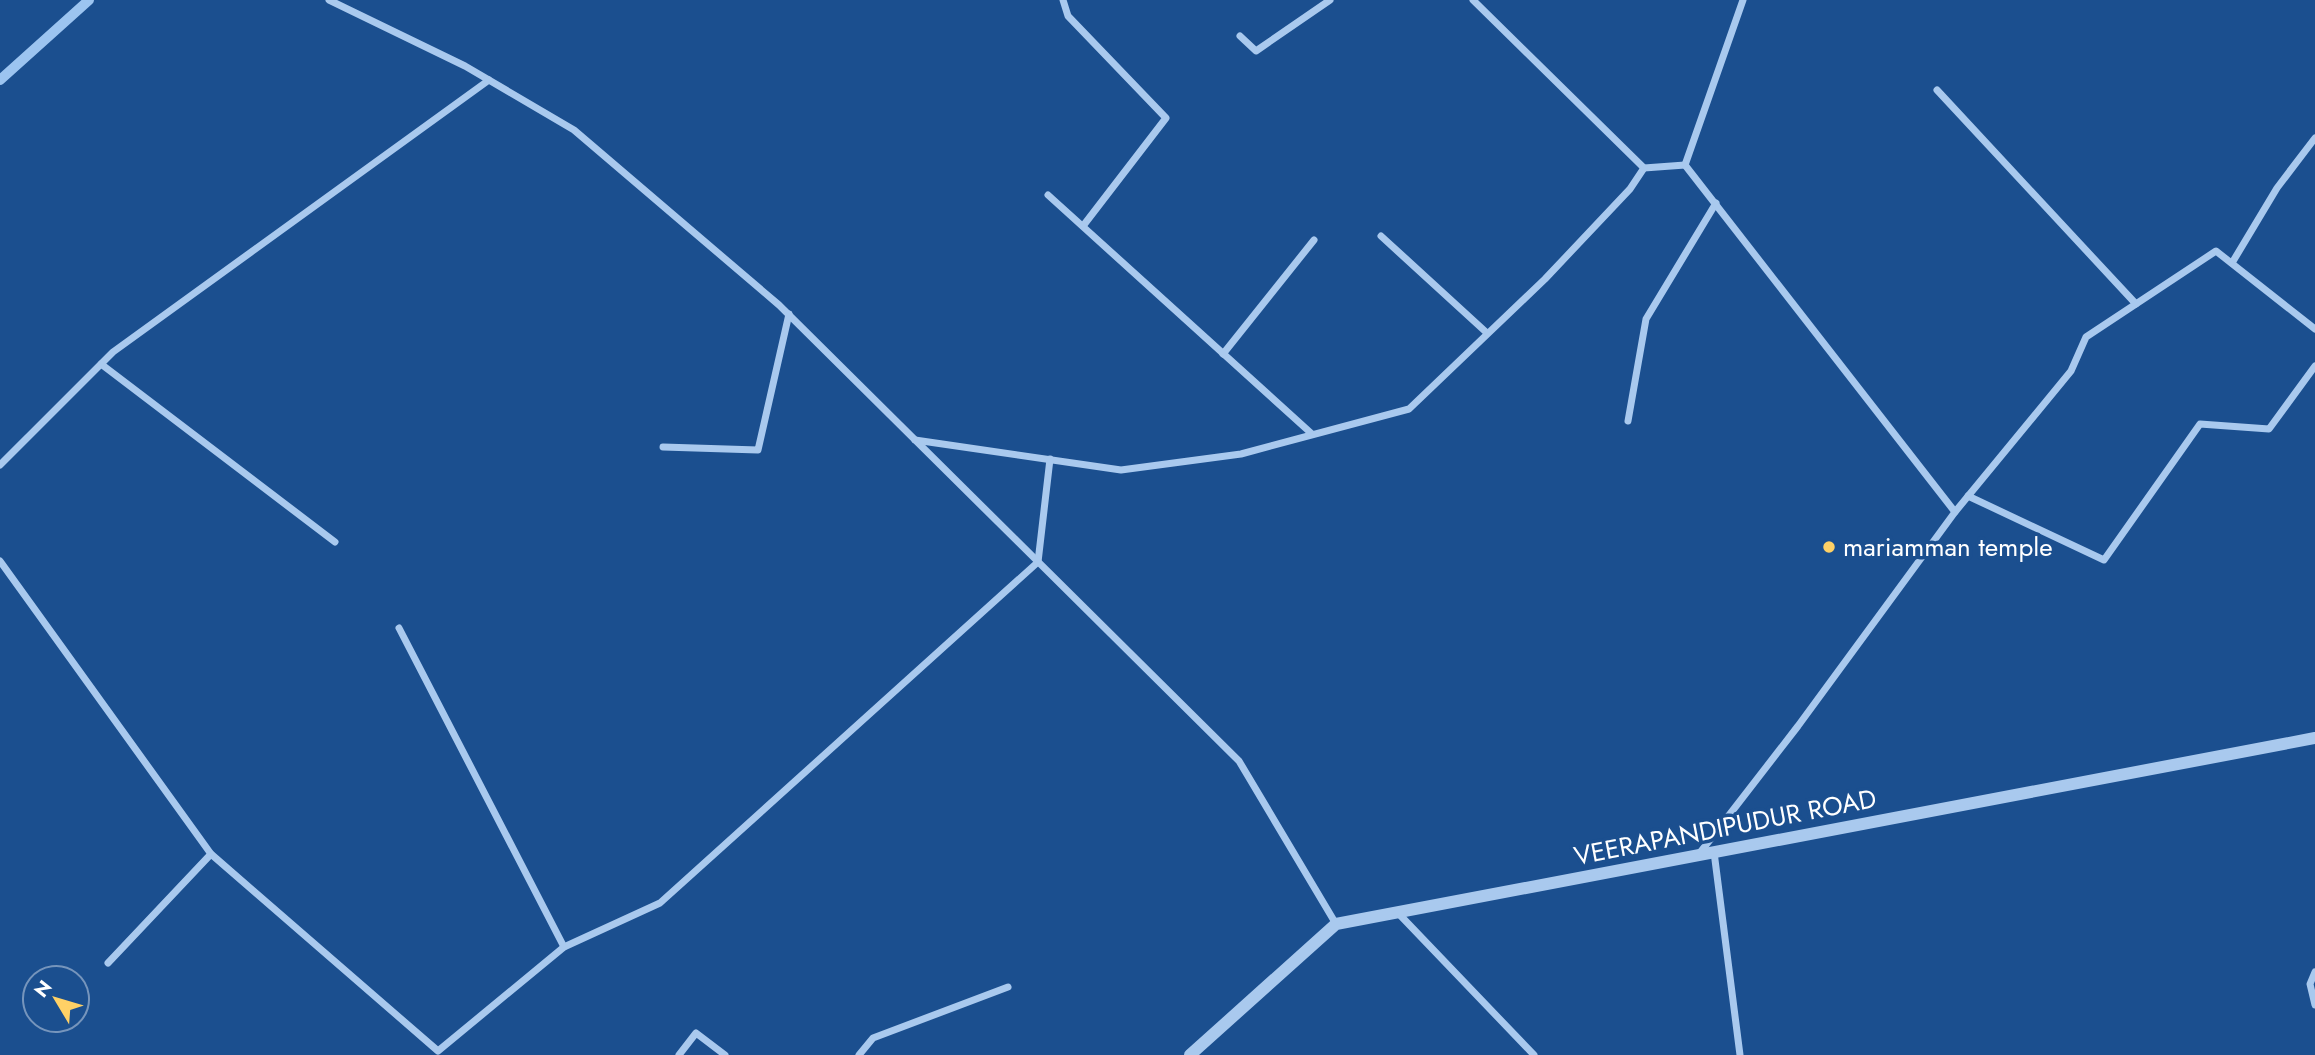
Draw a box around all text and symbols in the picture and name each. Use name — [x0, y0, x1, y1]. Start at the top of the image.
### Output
place label: mariamman temple — [1843, 528, 2053, 566]
marker: mariamman temple — [1821, 539, 1837, 555]
street label: VEERAPANDIPUDUR ROAD — [1571, 779, 1879, 875]
north arrow — [21, 964, 91, 1034]
text: N — [28, 975, 58, 1003]

